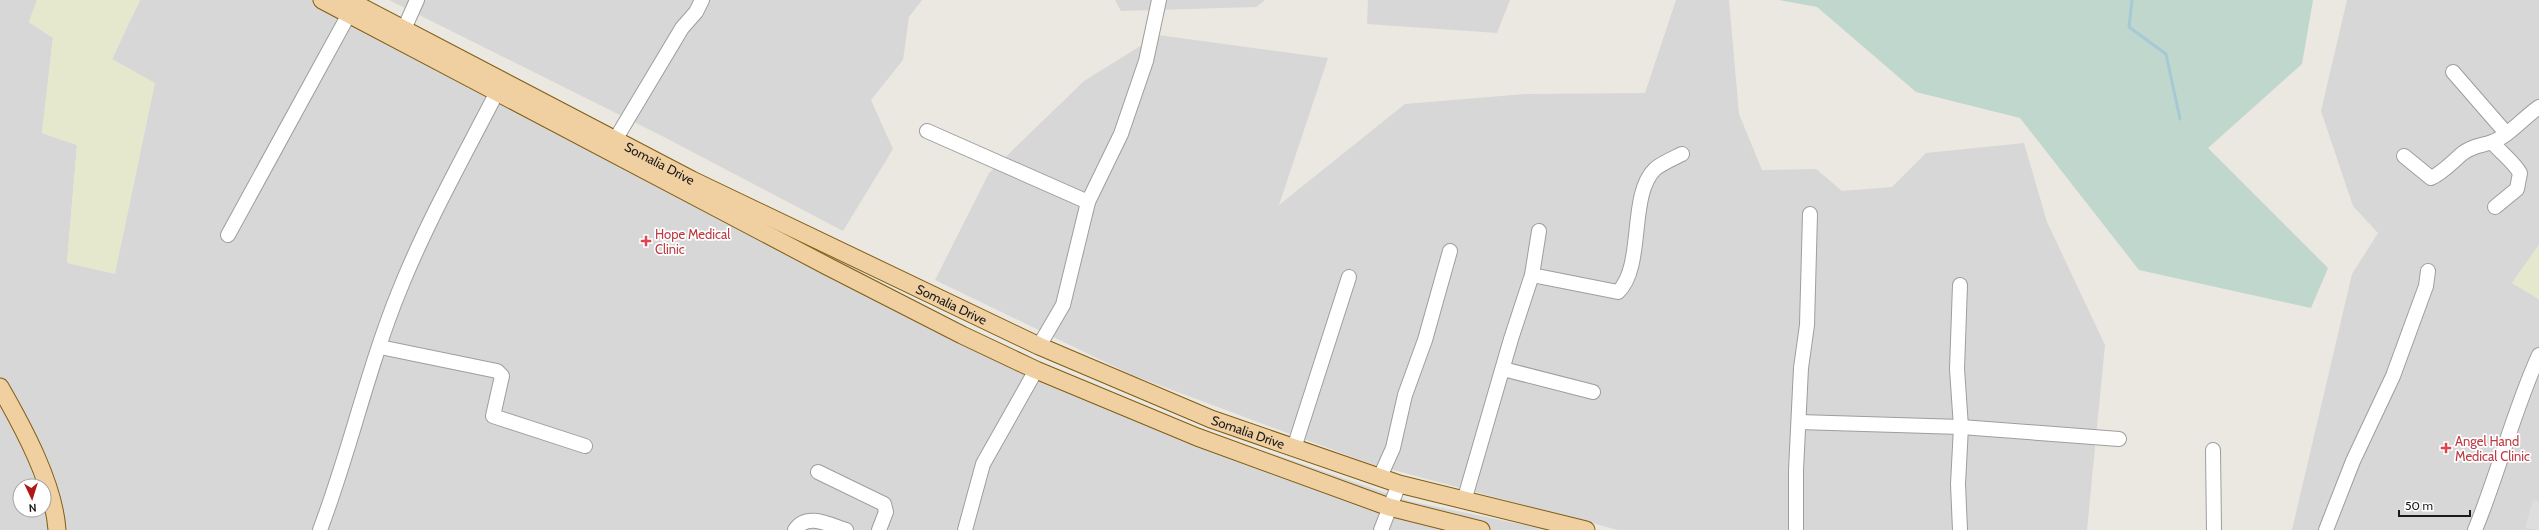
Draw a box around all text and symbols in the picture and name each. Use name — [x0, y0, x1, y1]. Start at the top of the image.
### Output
street label: Somalia Drive — [622, 138, 698, 188]
place label: Hope Medical Clinic — [655, 226, 730, 257]
marker: Hope Medical Clinic — [640, 235, 652, 247]
street label: Somalia Drive — [914, 280, 990, 328]
street label: Somalia Drive — [1209, 412, 1287, 452]
place label: Angel Hand Medical Clinic — [2455, 433, 2530, 464]
marker: Angel Hand Medical Clinic — [2440, 442, 2452, 454]
north arrow — [12, 478, 52, 518]
scale bar — [2399, 492, 2470, 518]
text: 50 m — [2405, 498, 2433, 513]
text: N — [28, 501, 37, 515]

